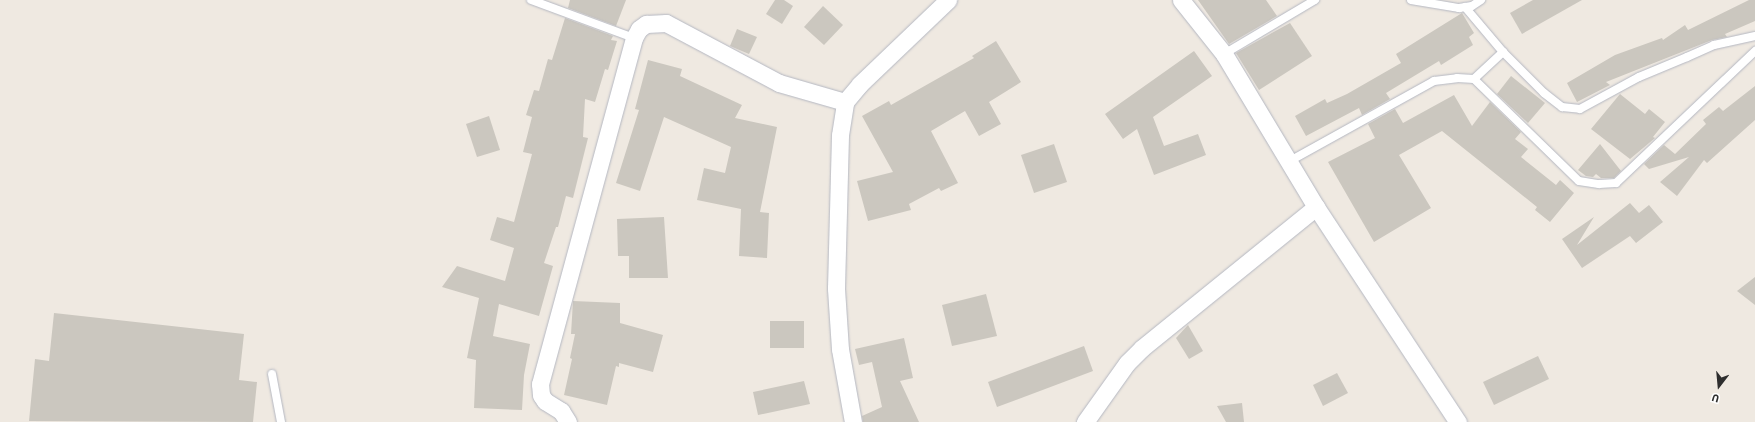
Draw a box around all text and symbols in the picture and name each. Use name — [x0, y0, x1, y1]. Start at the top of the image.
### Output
north arrow — [1699, 366, 1739, 406]
text: U — [1710, 390, 1721, 406]

